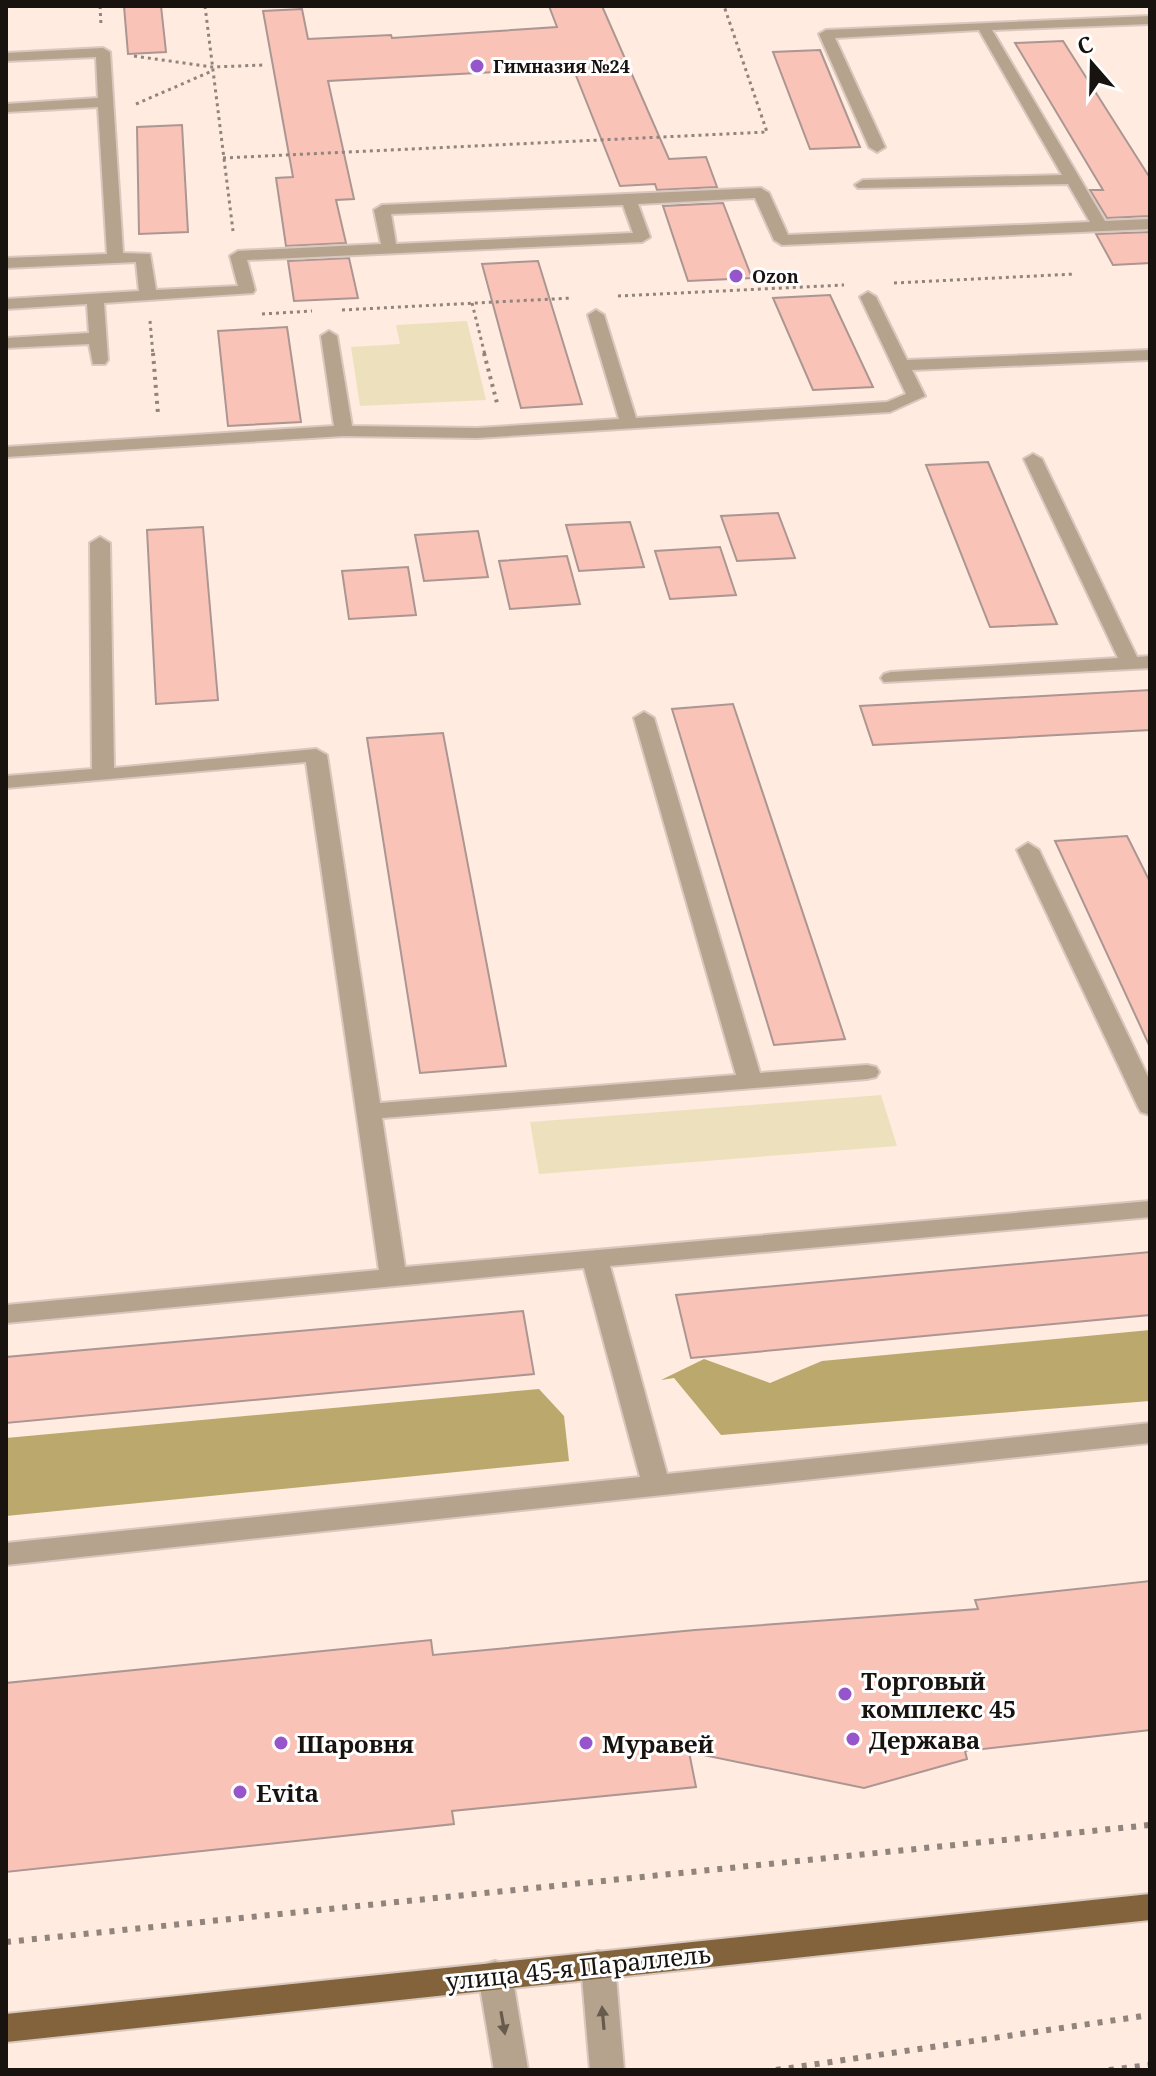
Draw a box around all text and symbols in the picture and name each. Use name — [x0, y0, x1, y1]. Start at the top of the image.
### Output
north arrow — [1052, 24, 1132, 104]
text: С — [1073, 28, 1097, 61]
place label: Гимназия №24 — [493, 54, 630, 78]
marker: Гимназия №24 — [468, 57, 486, 75]
place label: Ozon — [752, 264, 799, 288]
marker: Ozon — [727, 267, 745, 285]
place label: Торговый комплекс 45 — [861, 1664, 1016, 1725]
marker: Торговый комплекс 45 — [836, 1685, 854, 1703]
place label: Держава — [869, 1723, 980, 1756]
place label: Шаровня — [297, 1727, 414, 1760]
place label: Муравей — [602, 1727, 714, 1760]
marker: Держава — [844, 1730, 862, 1748]
marker: Шаровня — [272, 1734, 290, 1752]
marker: Муравей — [577, 1734, 595, 1752]
place label: Evita — [256, 1776, 319, 1809]
marker: Evita — [231, 1783, 249, 1801]
street label: улица 45-я Параллель — [444, 1937, 712, 1997]
one-way arrow — [596, 2005, 609, 2030]
one-way arrow — [497, 2010, 509, 2035]

